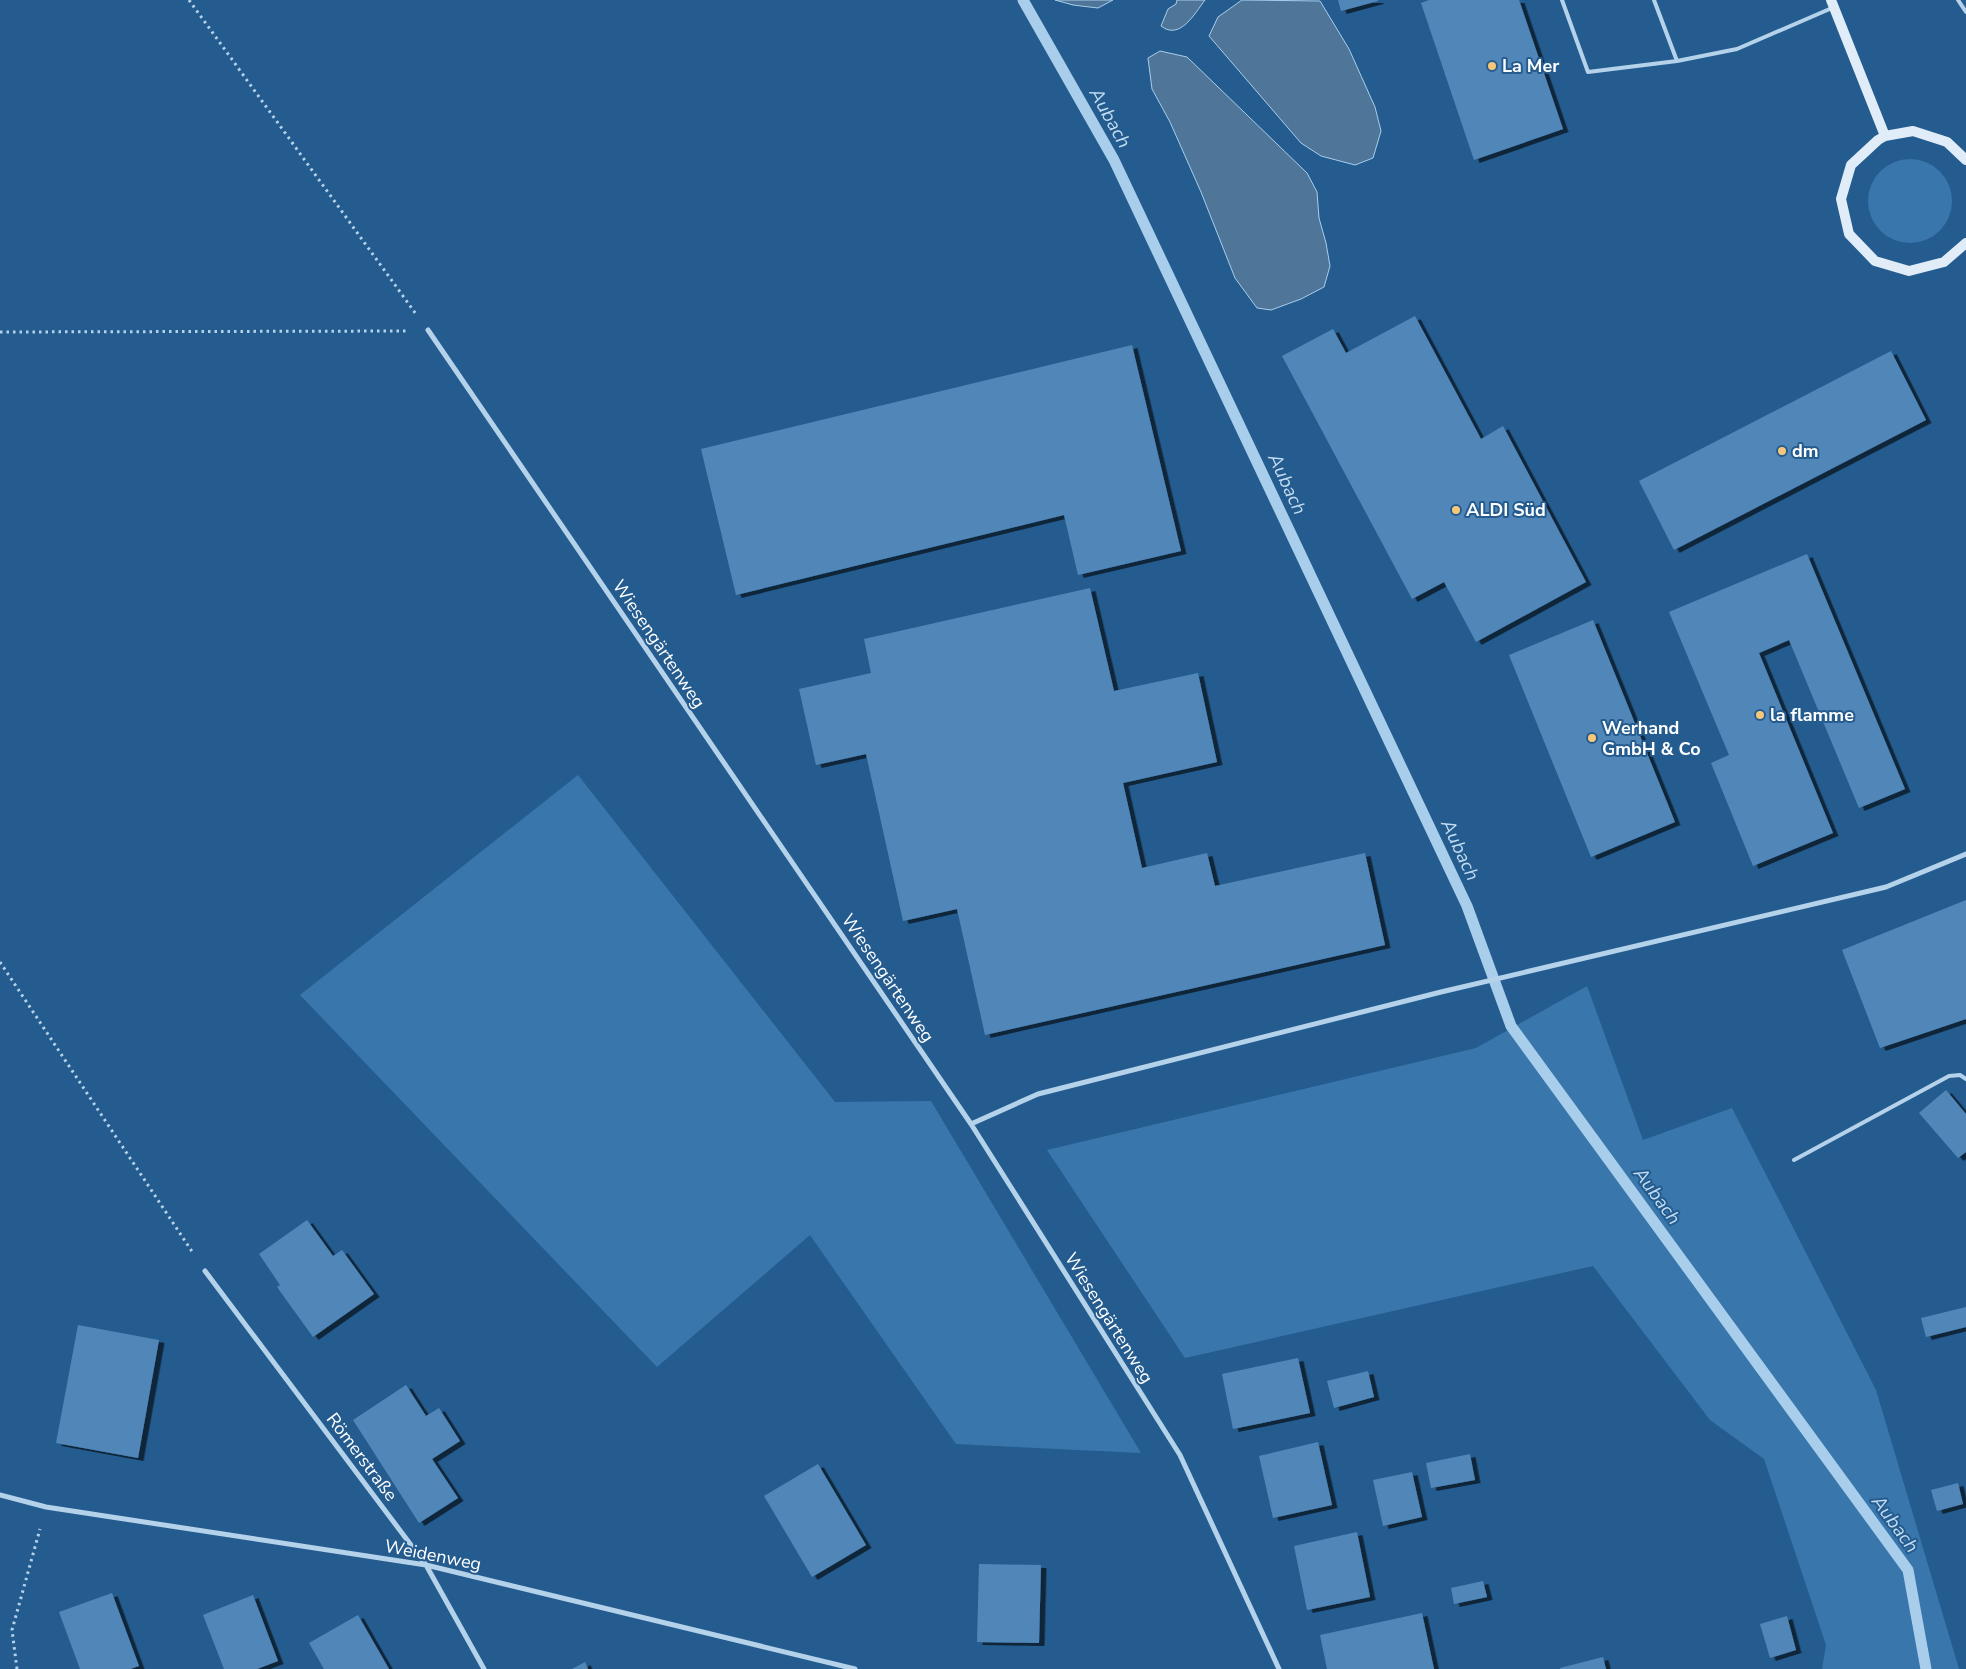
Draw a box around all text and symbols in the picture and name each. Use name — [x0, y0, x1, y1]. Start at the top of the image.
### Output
place label: La Mer — [1502, 54, 1559, 78]
marker: La Mer — [1486, 60, 1498, 72]
water label: Aubach — [1082, 82, 1137, 153]
place label: dm — [1792, 439, 1819, 463]
marker: dm — [1776, 445, 1788, 457]
water label: Aubach — [1261, 448, 1313, 519]
place label: ALDI Süd — [1466, 498, 1546, 522]
marker: ALDI Süd — [1450, 504, 1462, 516]
street label: Wiesengärtenweg — [607, 575, 711, 713]
place label: la flamme — [1770, 703, 1854, 727]
marker: la flamme — [1754, 709, 1766, 721]
place label: Werhand GmbH & Co — [1602, 716, 1701, 761]
marker: Werhand GmbH & Co — [1586, 732, 1598, 744]
water label: Aubach — [1434, 814, 1486, 885]
street label: Wiesengärtenweg — [836, 909, 940, 1047]
water label: Aubach — [1627, 1161, 1687, 1230]
street label: Wiesengärtenweg — [1059, 1248, 1159, 1388]
street label: Römerstraße — [321, 1408, 403, 1506]
water label: Aubach — [1865, 1489, 1925, 1558]
street label: Weidenweg — [383, 1534, 483, 1576]

